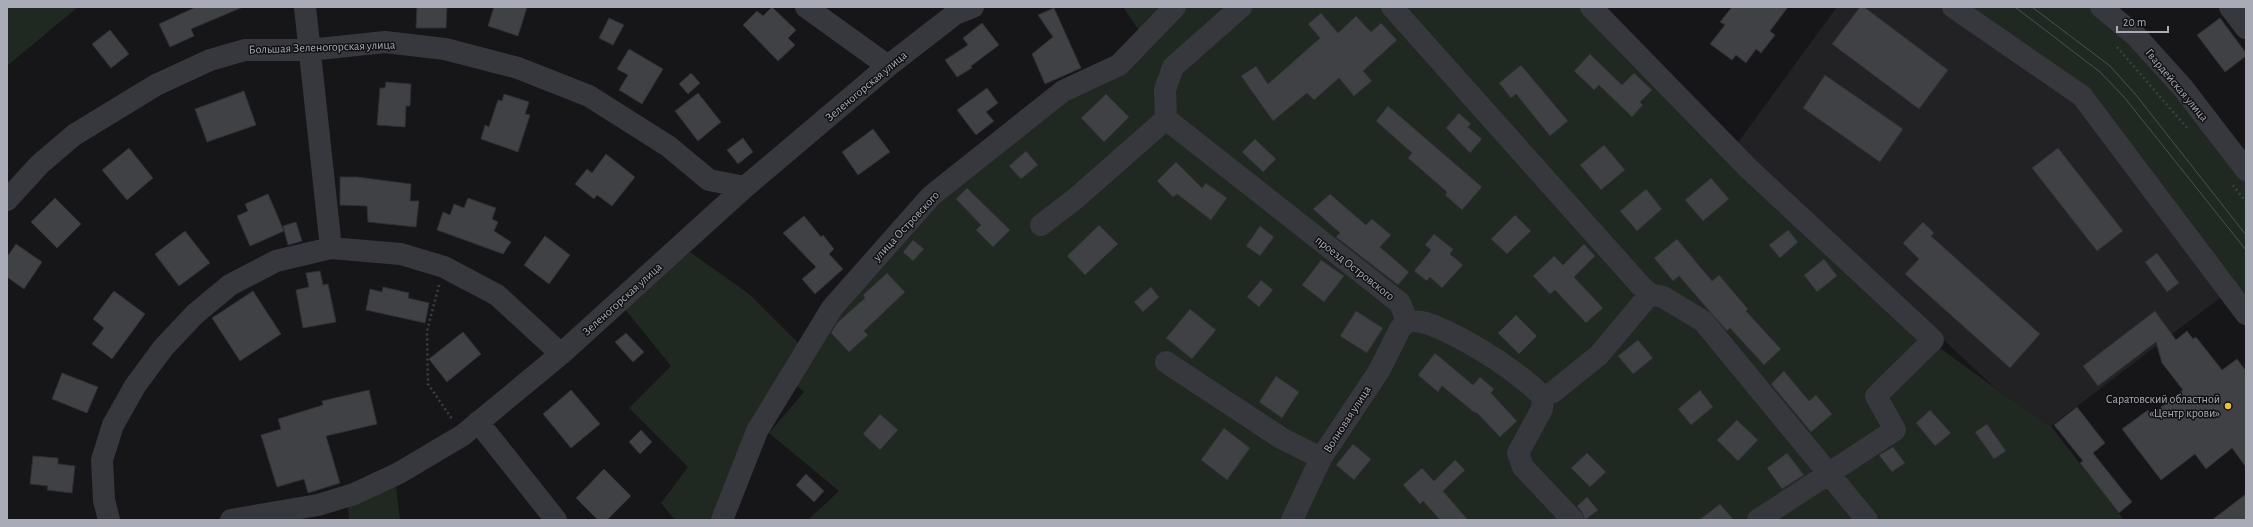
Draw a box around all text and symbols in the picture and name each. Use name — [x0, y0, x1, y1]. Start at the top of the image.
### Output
scale bar — [2117, 8, 2168, 34]
text: 20 m — [2123, 16, 2146, 28]
street label: Большая Зеленогорская улица — [249, 38, 396, 57]
street label: Гвардейская улица — [2143, 46, 2211, 125]
street label: Зеленогорская улица — [823, 48, 910, 124]
street label: улица Островского — [870, 189, 942, 265]
street label: проезд Островского — [1313, 234, 1397, 303]
street label: Зеленогорская улица — [580, 260, 665, 338]
street label: Волновая улица — [1321, 383, 1374, 455]
place label: Саратовский областной «Центр крови» — [2106, 393, 2220, 419]
marker: Саратовский областной «Центр крови» — [2223, 401, 2233, 411]

